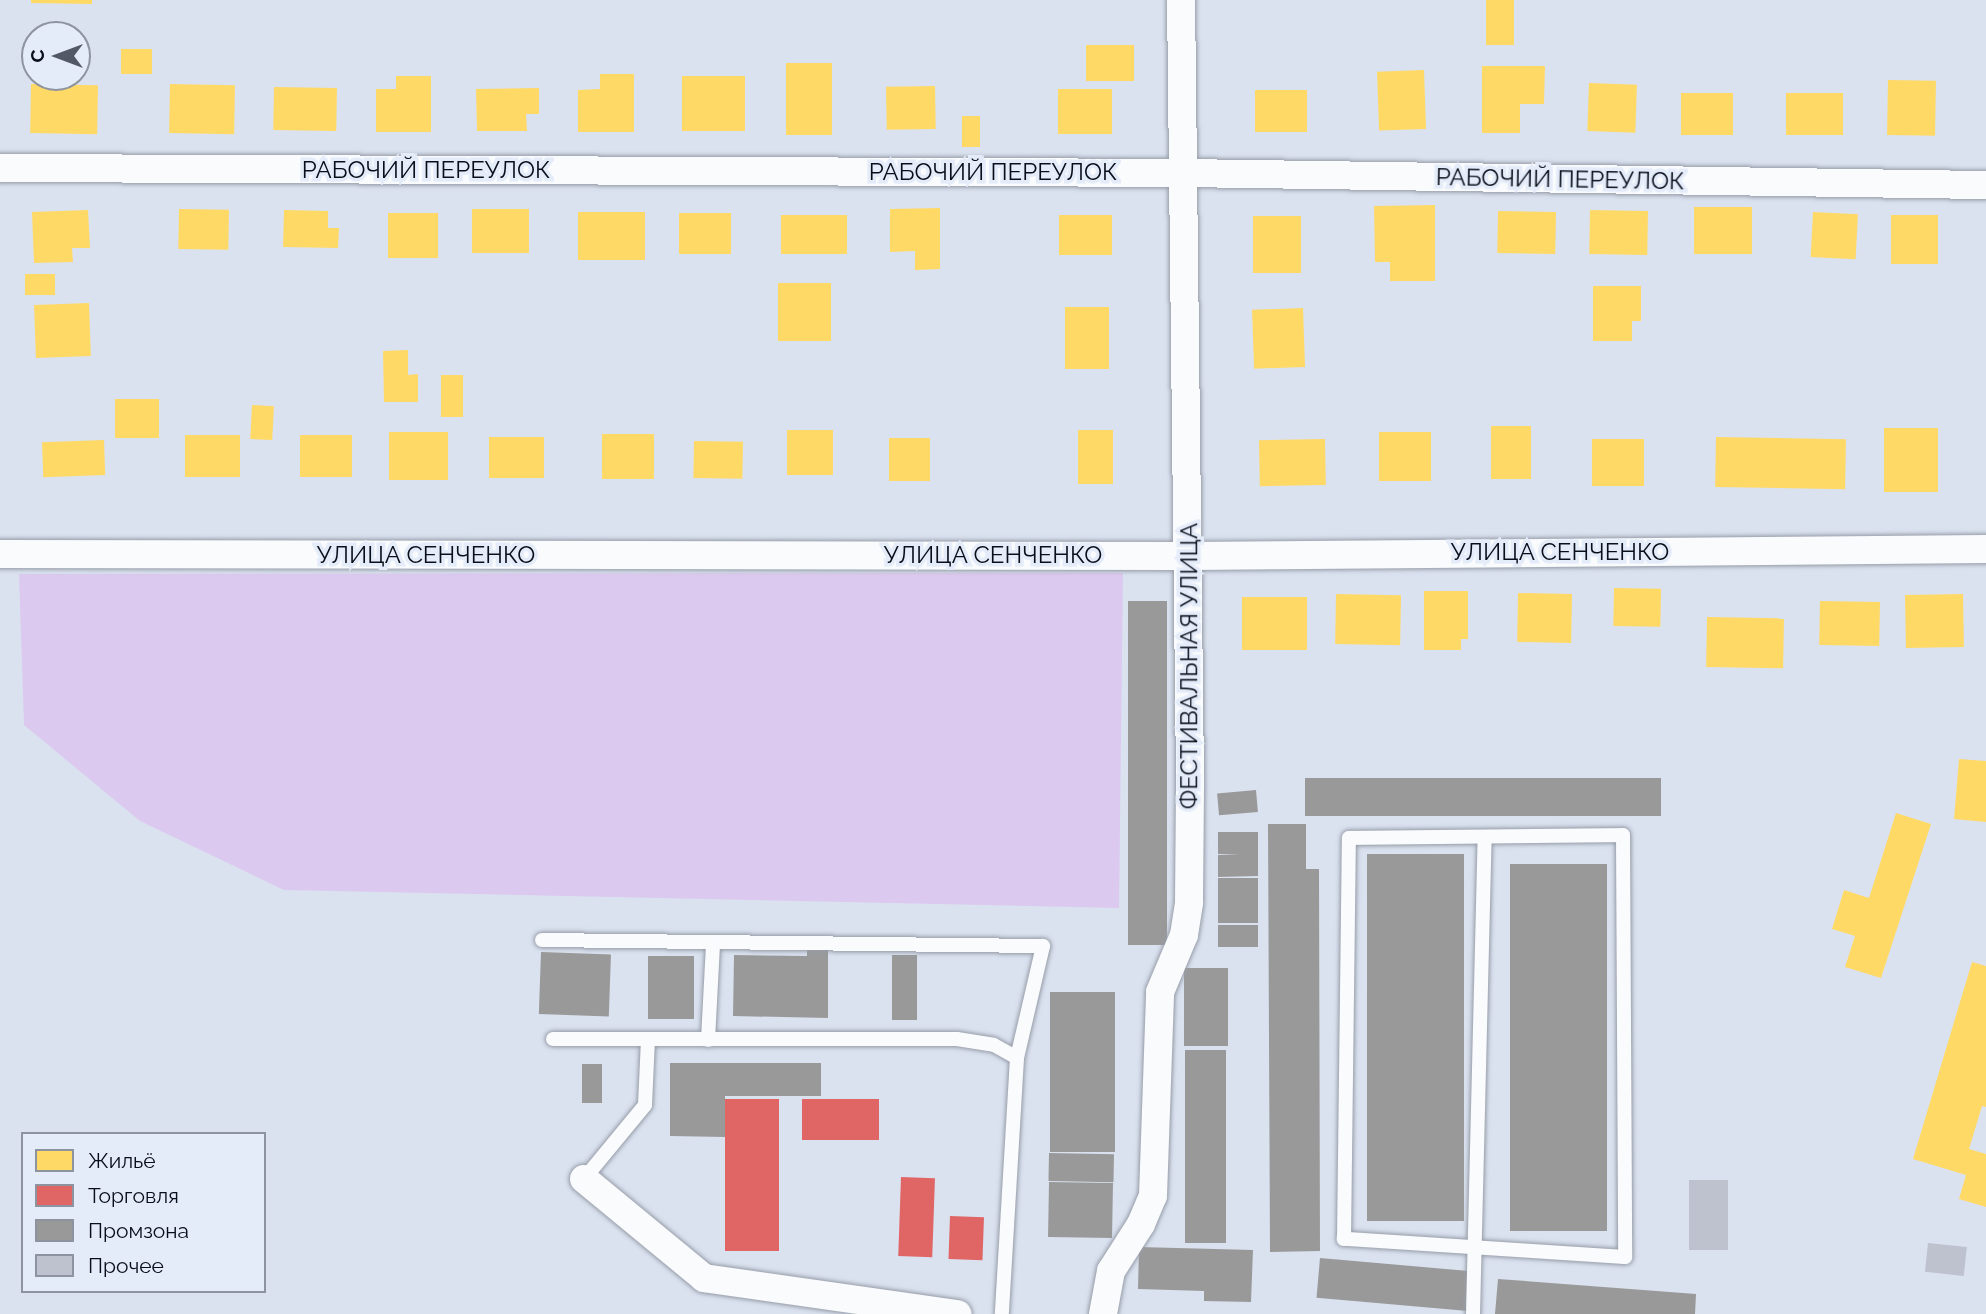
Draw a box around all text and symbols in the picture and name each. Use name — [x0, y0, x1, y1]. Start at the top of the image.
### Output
north arrow — [21, 21, 91, 91]
text: С — [26, 49, 48, 63]
street label: РАБОЧИЙ ПЕРЕУЛОК — [302, 156, 550, 184]
street label: РАБОЧИЙ ПЕРЕУЛОК — [869, 158, 1117, 186]
street label: РАБОЧИЙ ПЕРЕУЛОК — [1436, 162, 1684, 196]
street label: ФЕСТИВАЛЬНАЯ УЛИЦА — [1175, 523, 1203, 809]
street label: УЛИЦА СЕНЧЕНКО — [1450, 538, 1670, 566]
street label: УЛИЦА СЕНЧЕНКО — [316, 541, 536, 569]
street label: УЛИЦА СЕНЧЕНКО — [883, 541, 1103, 569]
legend — [21, 1132, 266, 1293]
text: Жильё — [88, 1148, 156, 1173]
text: Торговля — [88, 1183, 179, 1208]
text: Промзона — [88, 1218, 189, 1243]
text: Прочее — [88, 1253, 164, 1278]

